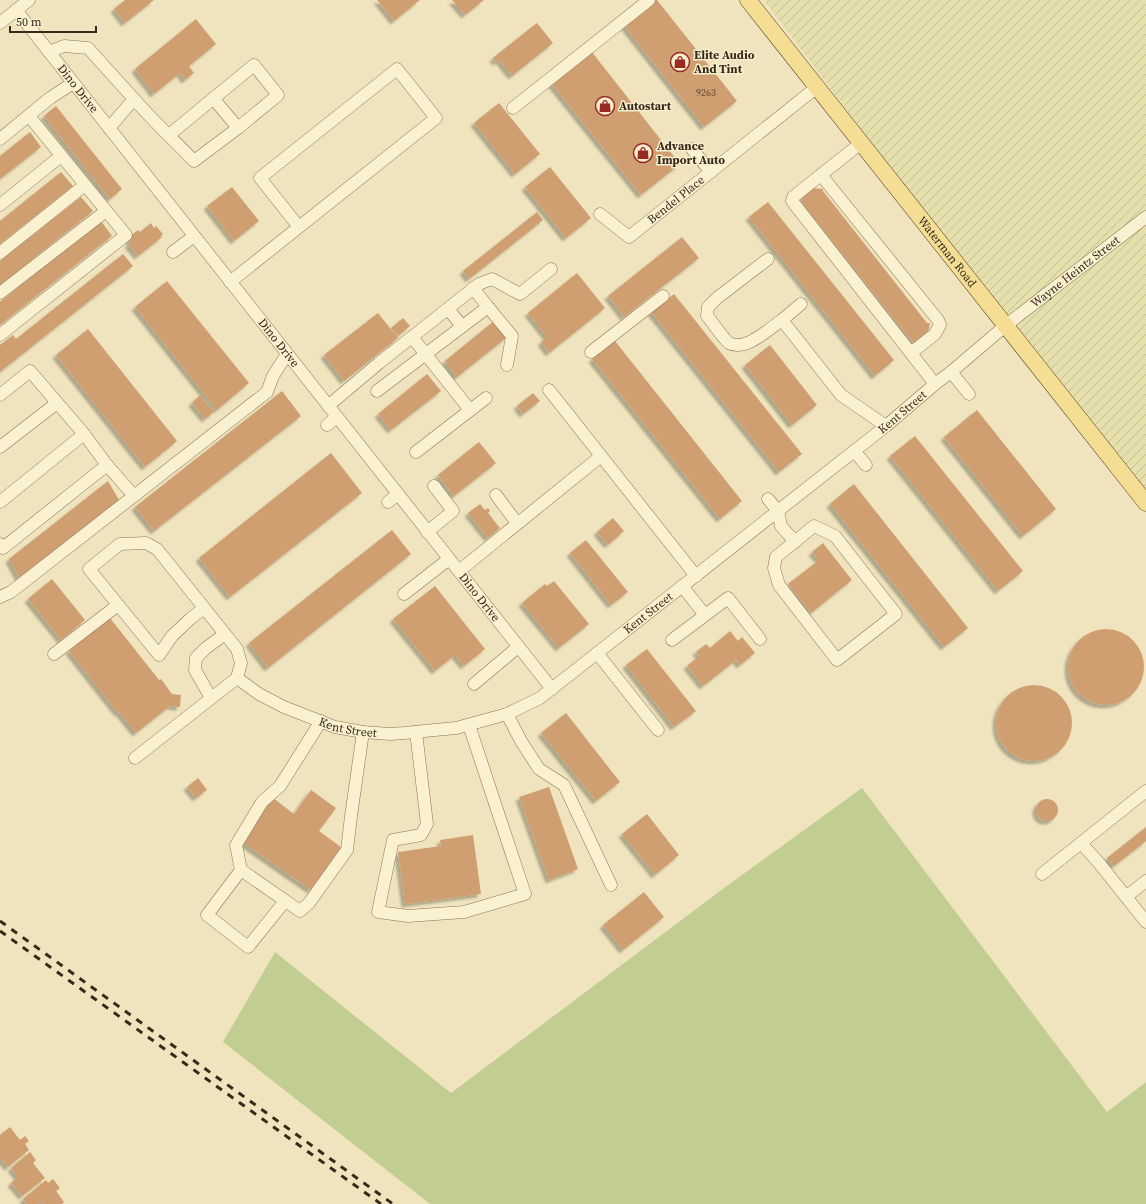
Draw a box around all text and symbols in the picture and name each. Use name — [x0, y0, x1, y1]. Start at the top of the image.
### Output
scale bar — [10, 8, 96, 34]
text: 50 m — [16, 14, 42, 30]
place label: Elite Audio And Tint — [694, 47, 755, 77]
shop icon: Elite Audio And Tint — [669, 51, 691, 73]
street label: Dino Drive — [54, 61, 102, 116]
house number: 9263 — [696, 86, 716, 99]
shop icon: Autostart — [594, 95, 616, 117]
place label: Autostart — [619, 98, 672, 114]
place label: Advance Import Auto — [657, 138, 725, 168]
shop icon: Advance Import Auto — [632, 142, 654, 164]
street label: Bendel Place — [644, 172, 708, 227]
street label: Waterman Road — [914, 213, 980, 291]
street label: Wayne Heintz Street — [1028, 232, 1123, 311]
street label: Dino Drive — [255, 315, 303, 370]
street label: Kent Street — [875, 387, 930, 437]
street label: Dino Drive — [455, 569, 504, 625]
street label: Kent Street — [620, 588, 676, 638]
street label: Kent Street — [317, 713, 377, 741]

